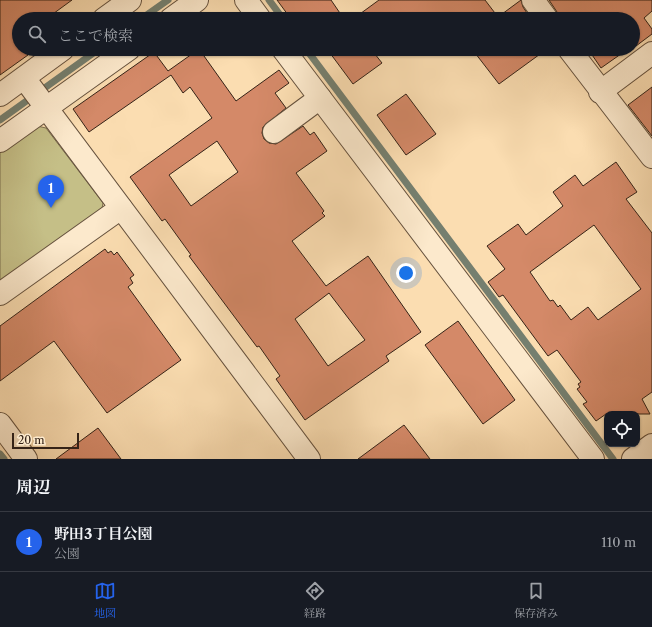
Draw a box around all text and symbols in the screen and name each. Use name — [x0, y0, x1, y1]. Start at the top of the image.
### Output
search box — [12, 12, 640, 56]
icon: search — [26, 23, 48, 45]
text: ここで検索 — [58, 26, 133, 45]
pin: 1 — [38, 175, 64, 208]
your location — [396, 263, 416, 283]
map controls — [604, 411, 640, 447]
button: locate — [604, 411, 640, 447]
scale bar — [12, 431, 79, 450]
text: 20 m — [18, 433, 44, 447]
text: 周辺 — [16, 477, 50, 497]
text: 野田3丁目公園 — [54, 524, 152, 543]
text: 1 — [26, 534, 32, 550]
text: 110 m — [601, 534, 636, 550]
text: 公園 — [54, 545, 80, 561]
tab: 地図 — [94, 580, 116, 620]
tab: 経路 — [304, 580, 326, 620]
tab: 保存済み — [514, 580, 558, 620]

